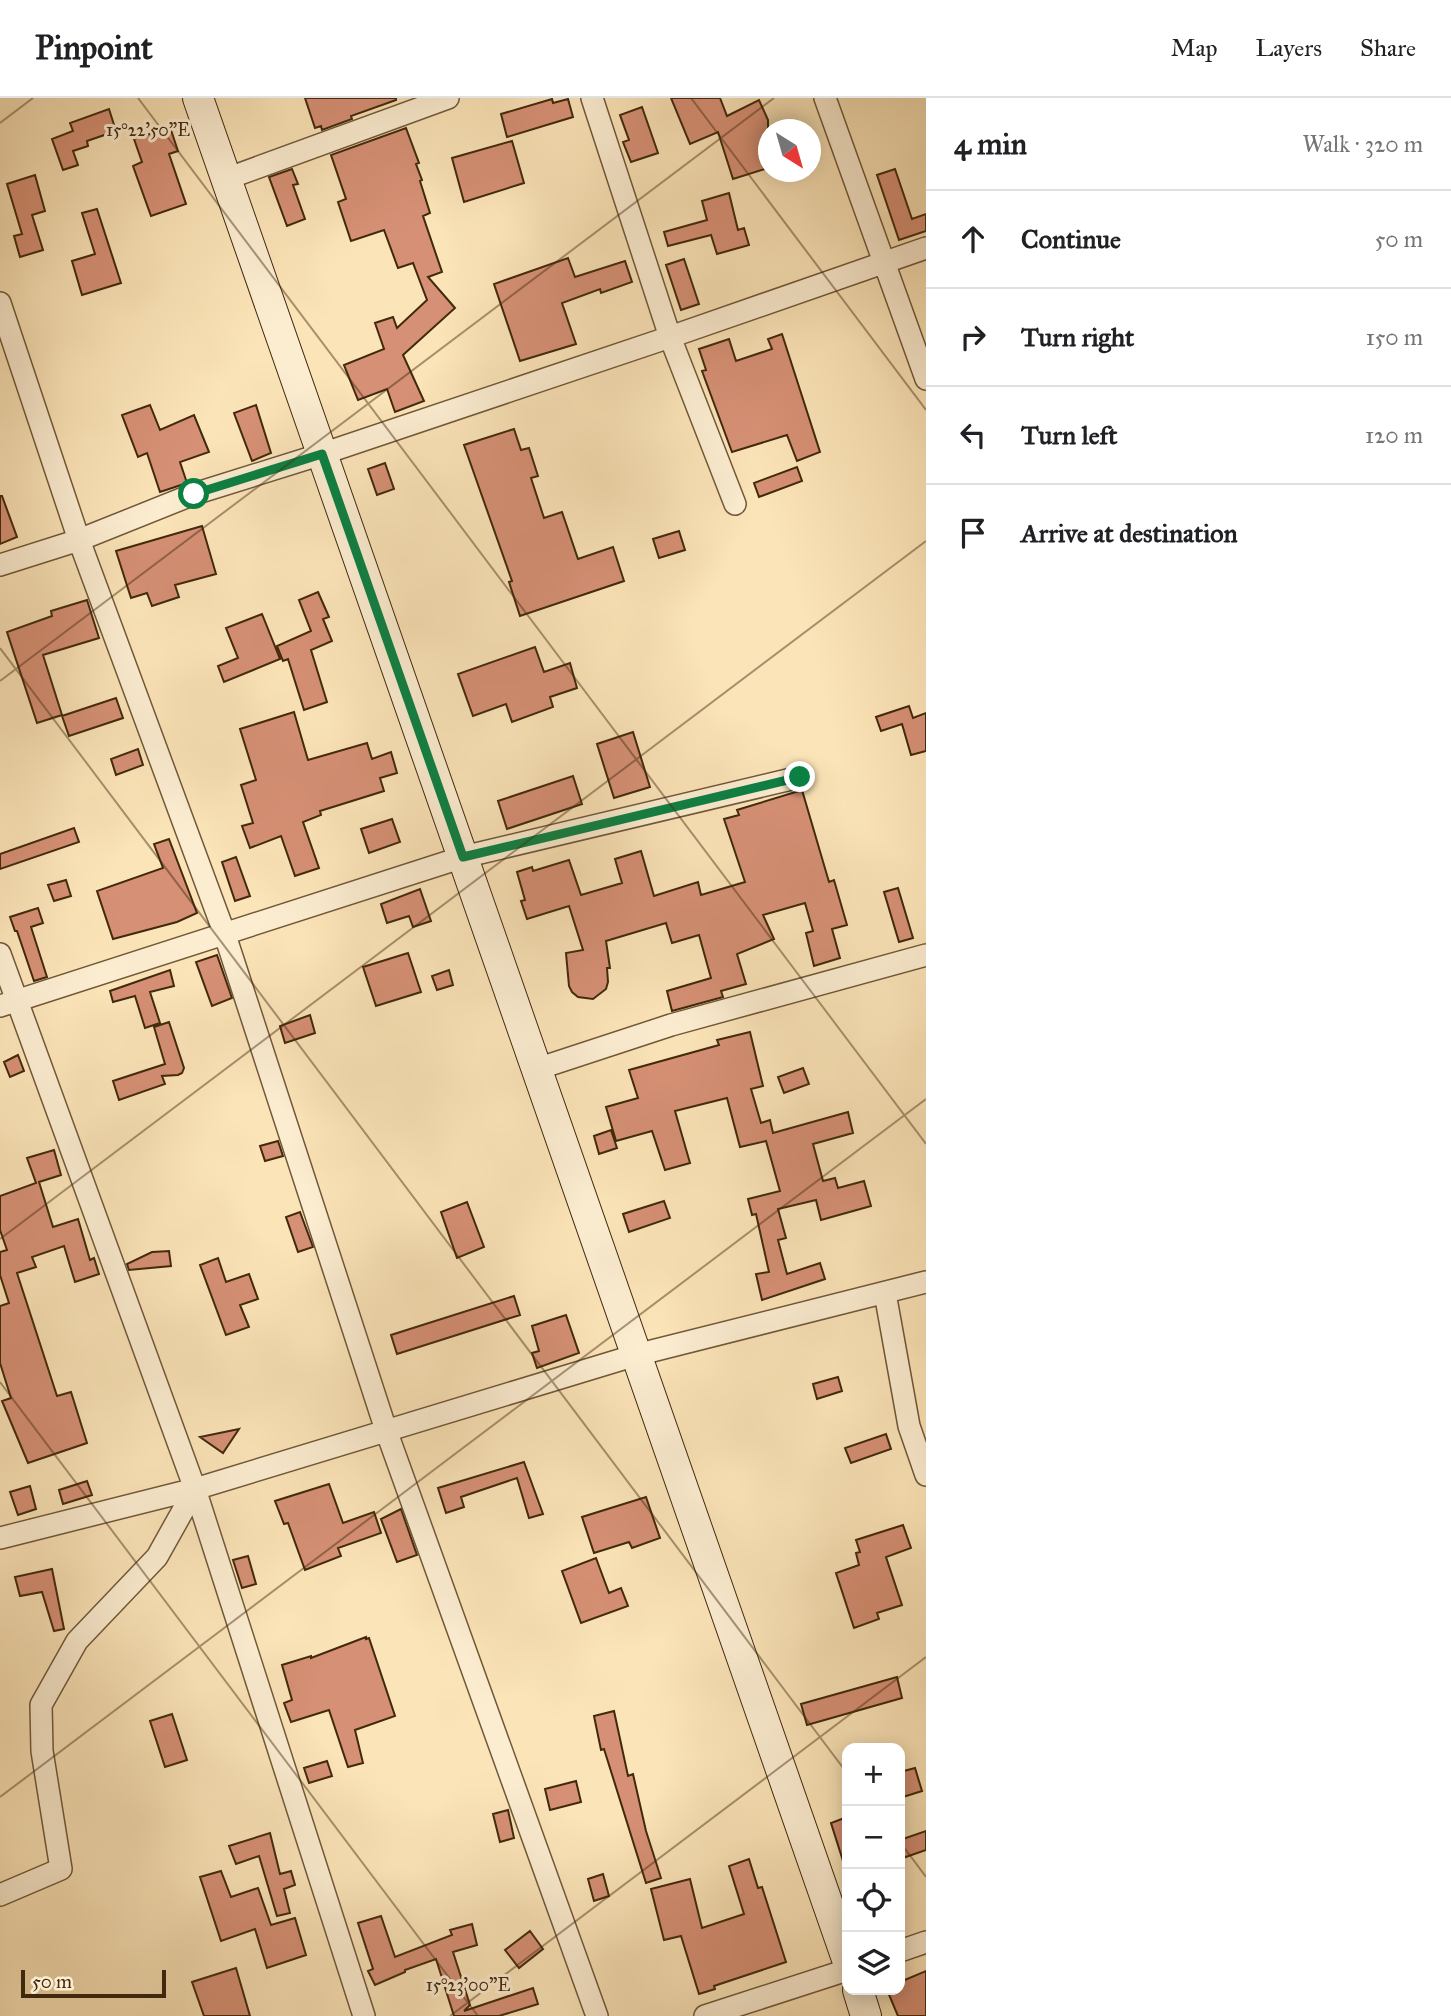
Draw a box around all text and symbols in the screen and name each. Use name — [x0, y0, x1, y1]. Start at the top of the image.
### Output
text: Pinpoint — [35, 28, 153, 68]
text: Map — [1171, 33, 1218, 63]
text: Layers — [1256, 33, 1322, 63]
text: Share — [1360, 33, 1416, 63]
text: 15°22'50"E — [106, 119, 190, 141]
north arrow — [758, 119, 821, 182]
text: 4 min — [954, 126, 1027, 162]
text: Walk · 320 m — [1303, 130, 1423, 158]
icon: ahead — [954, 220, 992, 258]
text: Continue — [1021, 223, 1121, 255]
text: 50 m — [1375, 225, 1423, 253]
icon: right — [954, 318, 992, 356]
text: Turn right — [1021, 321, 1134, 353]
text: 150 m — [1366, 323, 1423, 351]
icon: left — [954, 416, 992, 454]
text: Turn left — [1021, 419, 1117, 451]
text: 120 m — [1365, 421, 1423, 449]
route start — [178, 478, 209, 509]
icon: arrive — [954, 514, 992, 552]
text: Arrive at destination — [1021, 517, 1238, 549]
route end — [784, 761, 815, 792]
map controls — [842, 1743, 905, 1995]
button: + — [842, 1743, 905, 1806]
button: − — [842, 1806, 905, 1869]
button: locate — [842, 1869, 905, 1932]
button: layers — [842, 1932, 905, 1995]
scale bar — [21, 1967, 166, 1999]
text: 50 m — [32, 1970, 72, 1993]
text: 15°23'00"E — [426, 1974, 510, 1996]

